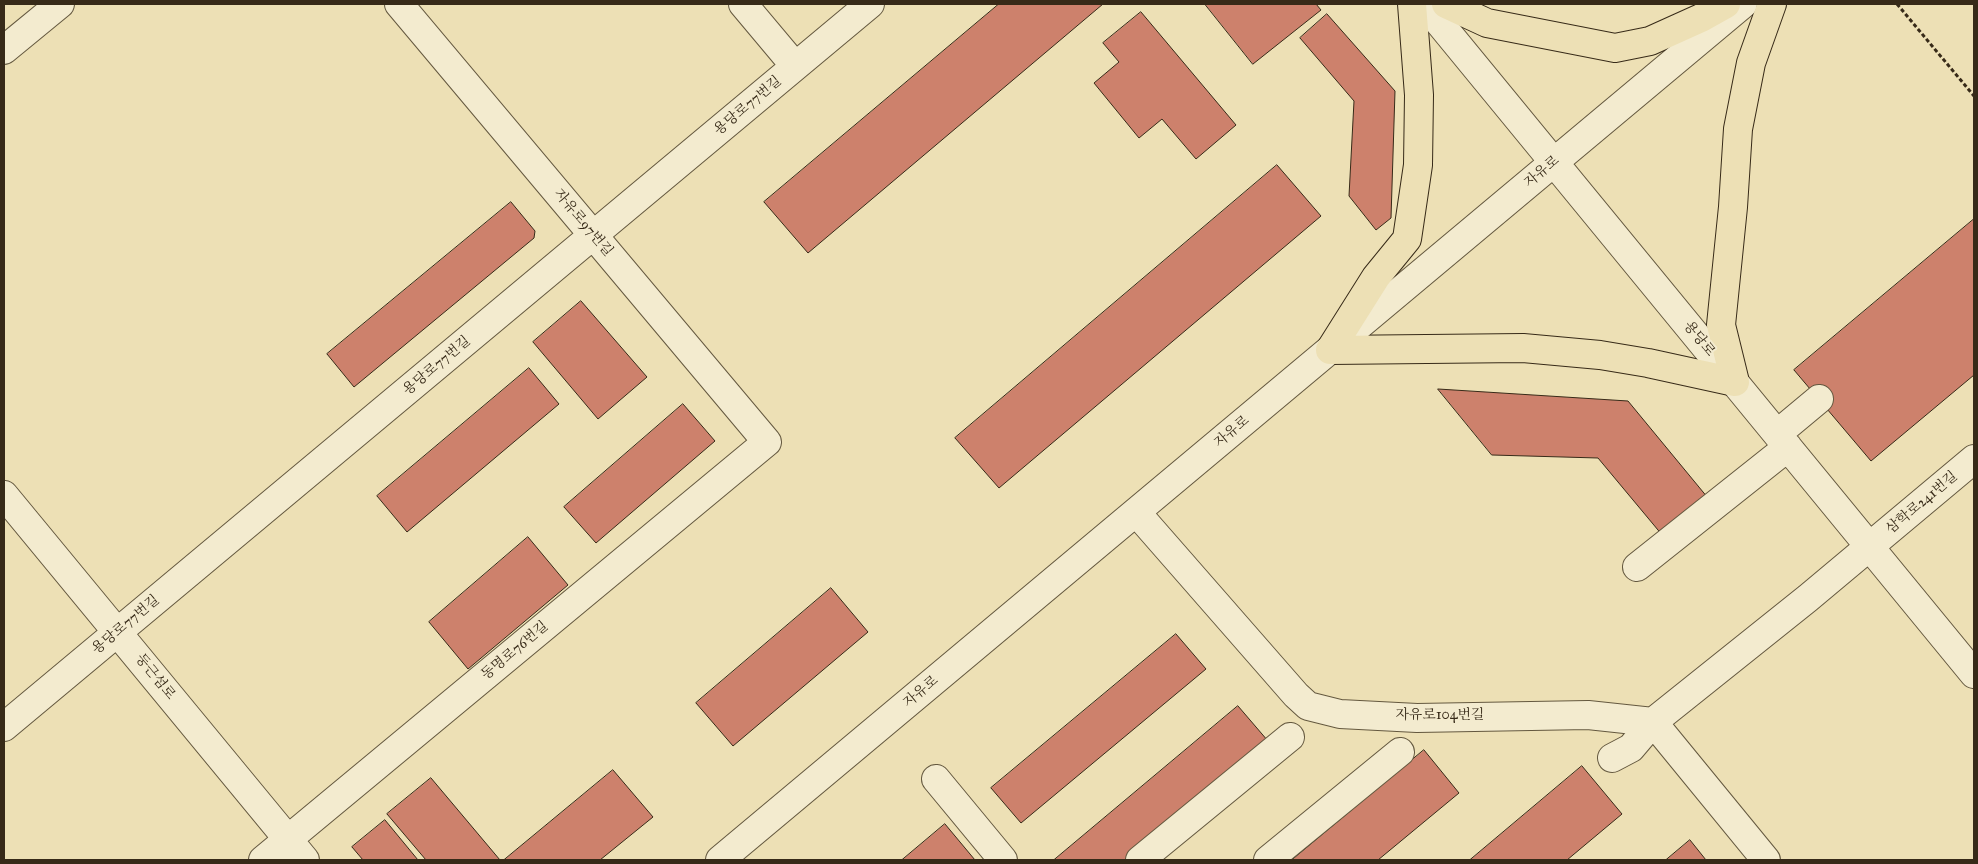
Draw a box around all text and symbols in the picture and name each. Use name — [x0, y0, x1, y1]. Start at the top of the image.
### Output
street label: 용당로77번길 — [711, 73, 785, 139]
street label: 자유로 — [1521, 153, 1563, 191]
street label: 자유로97번길 — [550, 186, 616, 260]
street label: 용당로 — [1680, 318, 1718, 360]
street label: 용당로77번길 — [400, 333, 474, 399]
street label: 자유로 — [1211, 413, 1253, 451]
street label: 삼학로241번길 — [1883, 468, 1961, 538]
street label: 용당로77번길 — [89, 592, 163, 658]
street label: 동명로76번길 — [478, 618, 552, 684]
street label: 둥근섬로 — [131, 651, 179, 703]
street label: 자유로 — [900, 673, 942, 711]
street label: 자유로104번길 — [1395, 708, 1485, 724]

